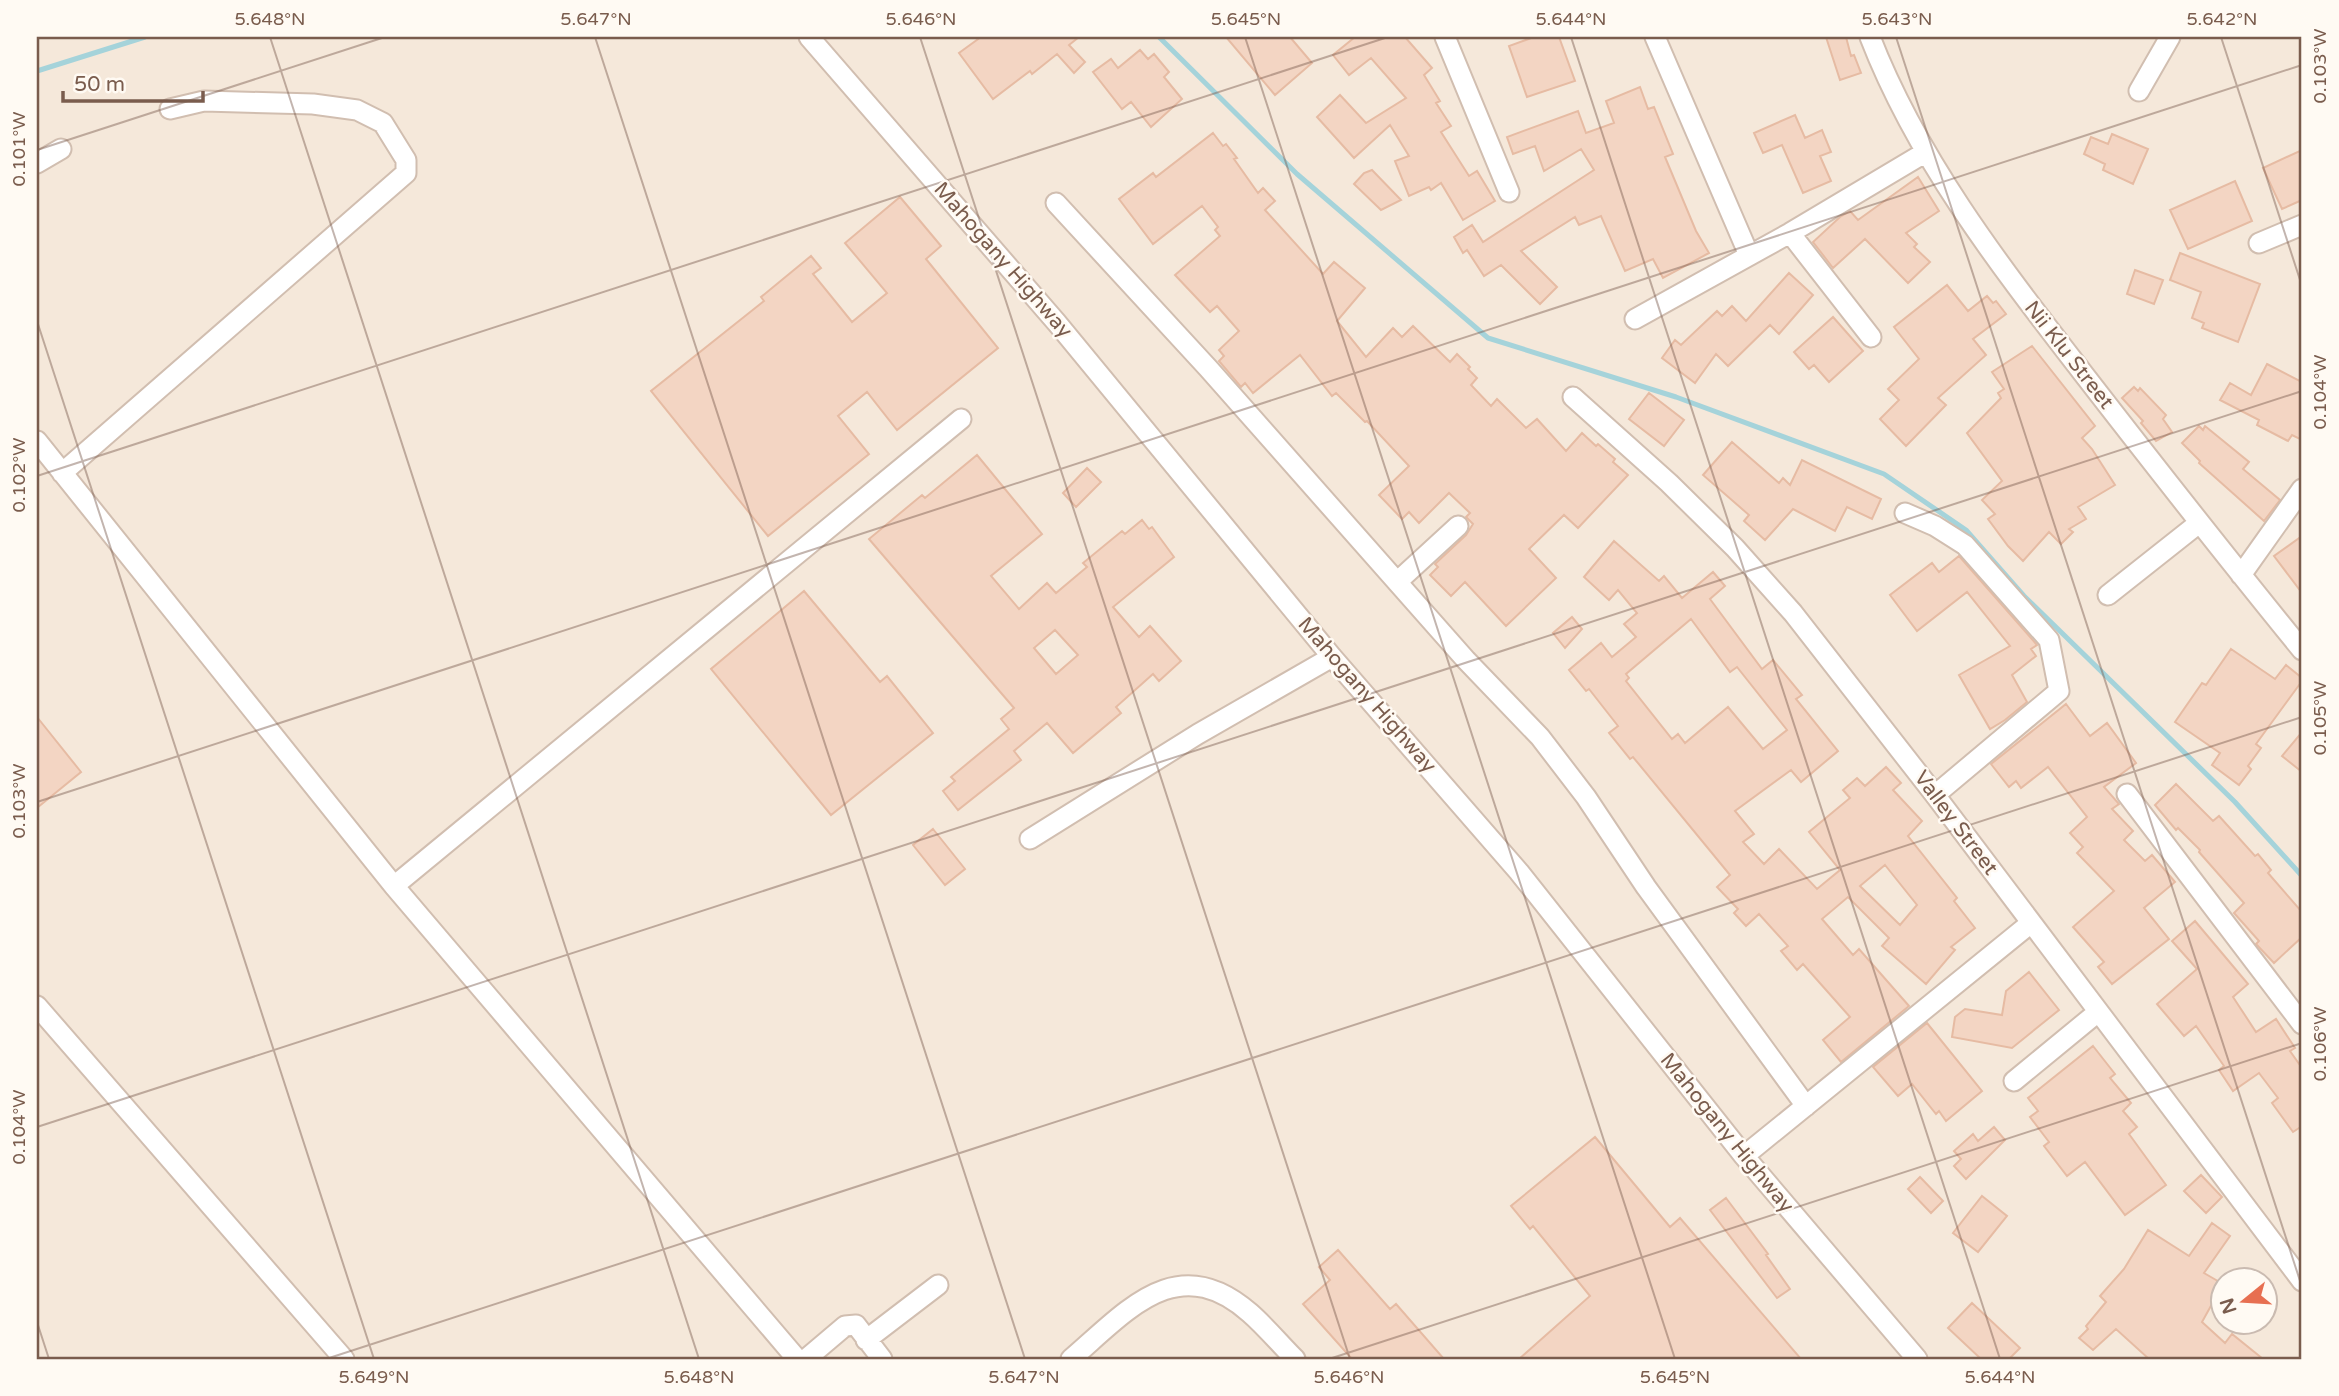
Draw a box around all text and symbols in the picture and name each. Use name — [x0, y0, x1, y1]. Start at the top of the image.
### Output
text: 5.648°N — [235, 8, 305, 30]
text: 5.647°N — [560, 8, 632, 30]
text: 5.646°N — [886, 8, 956, 30]
text: 5.645°N — [1211, 8, 1281, 30]
text: 5.644°N — [1536, 8, 1606, 30]
text: 5.643°N — [1862, 8, 1932, 30]
text: 5.642°N — [2187, 8, 2257, 30]
text: 0.103°W — [2309, 29, 2331, 103]
scale bar — [63, 60, 203, 104]
text: 50 m — [74, 72, 125, 97]
text: 0.101°W — [8, 112, 30, 186]
street label: Mahogany Highway — [929, 177, 1077, 343]
street label: Nii Klu Street — [2019, 296, 2119, 414]
text: 0.104°W — [2309, 355, 2331, 429]
text: 0.102°W — [8, 438, 30, 512]
street label: Mahogany Highway — [1293, 612, 1441, 778]
text: 0.105°W — [2309, 681, 2331, 755]
text: 0.103°W — [8, 764, 30, 838]
street label: Valley Street — [1909, 766, 2003, 880]
text: 0.106°W — [2309, 1007, 2331, 1081]
street label: Mahogany Highway — [1655, 1048, 1799, 1218]
text: 0.104°W — [8, 1090, 30, 1164]
north arrow — [2210, 1266, 2280, 1336]
text: N — [2216, 1295, 2242, 1317]
text: 5.649°N — [339, 1366, 409, 1388]
text: 5.648°N — [664, 1366, 734, 1388]
text: 5.647°N — [988, 1366, 1060, 1388]
text: 5.646°N — [1314, 1366, 1384, 1388]
text: 5.645°N — [1640, 1366, 1710, 1388]
text: 5.644°N — [1965, 1366, 2035, 1388]

